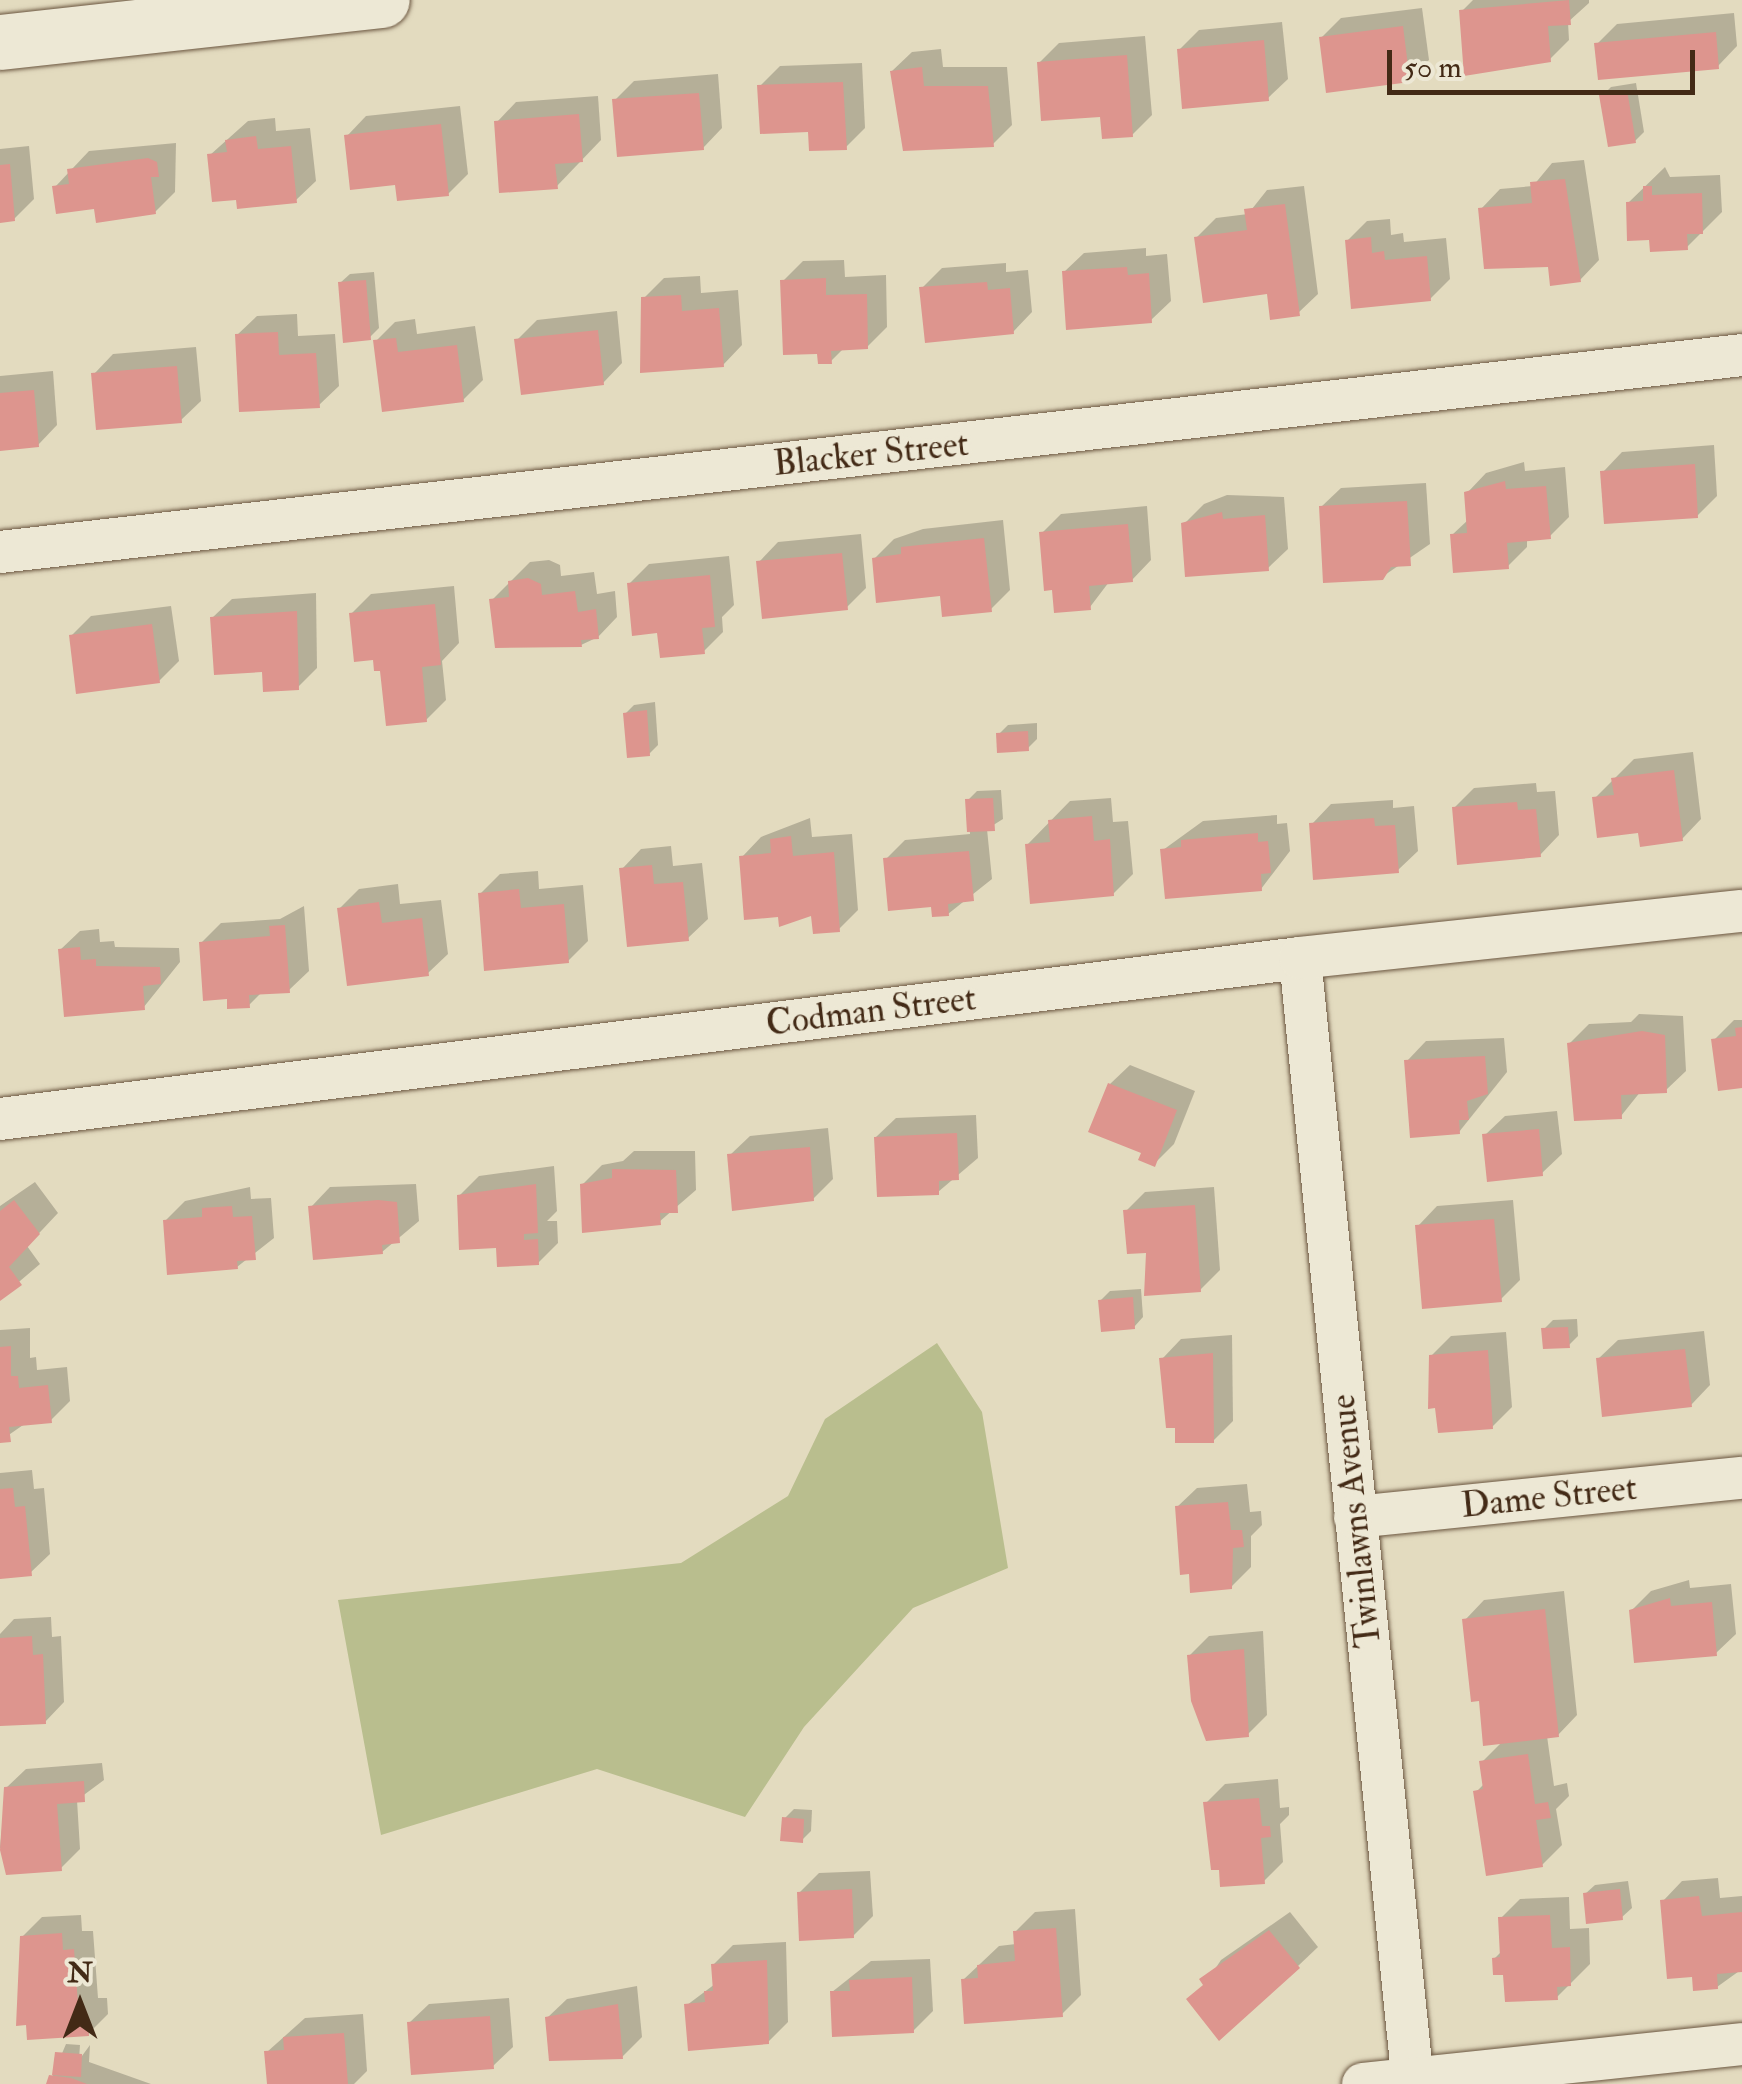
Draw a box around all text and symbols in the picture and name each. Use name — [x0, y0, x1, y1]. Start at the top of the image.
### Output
scale bar — [1392, 30, 1700, 92]
text: 50 m — [1404, 49, 1462, 86]
street label: Blacker Street — [771, 423, 971, 485]
street label: Codman Street — [764, 977, 978, 1045]
street label: Twinlawns Avenue — [1322, 1392, 1390, 1650]
street label: Dame Street — [1459, 1467, 1639, 1527]
north arrow — [30, 1954, 130, 2054]
text: N — [67, 1956, 93, 1991]

